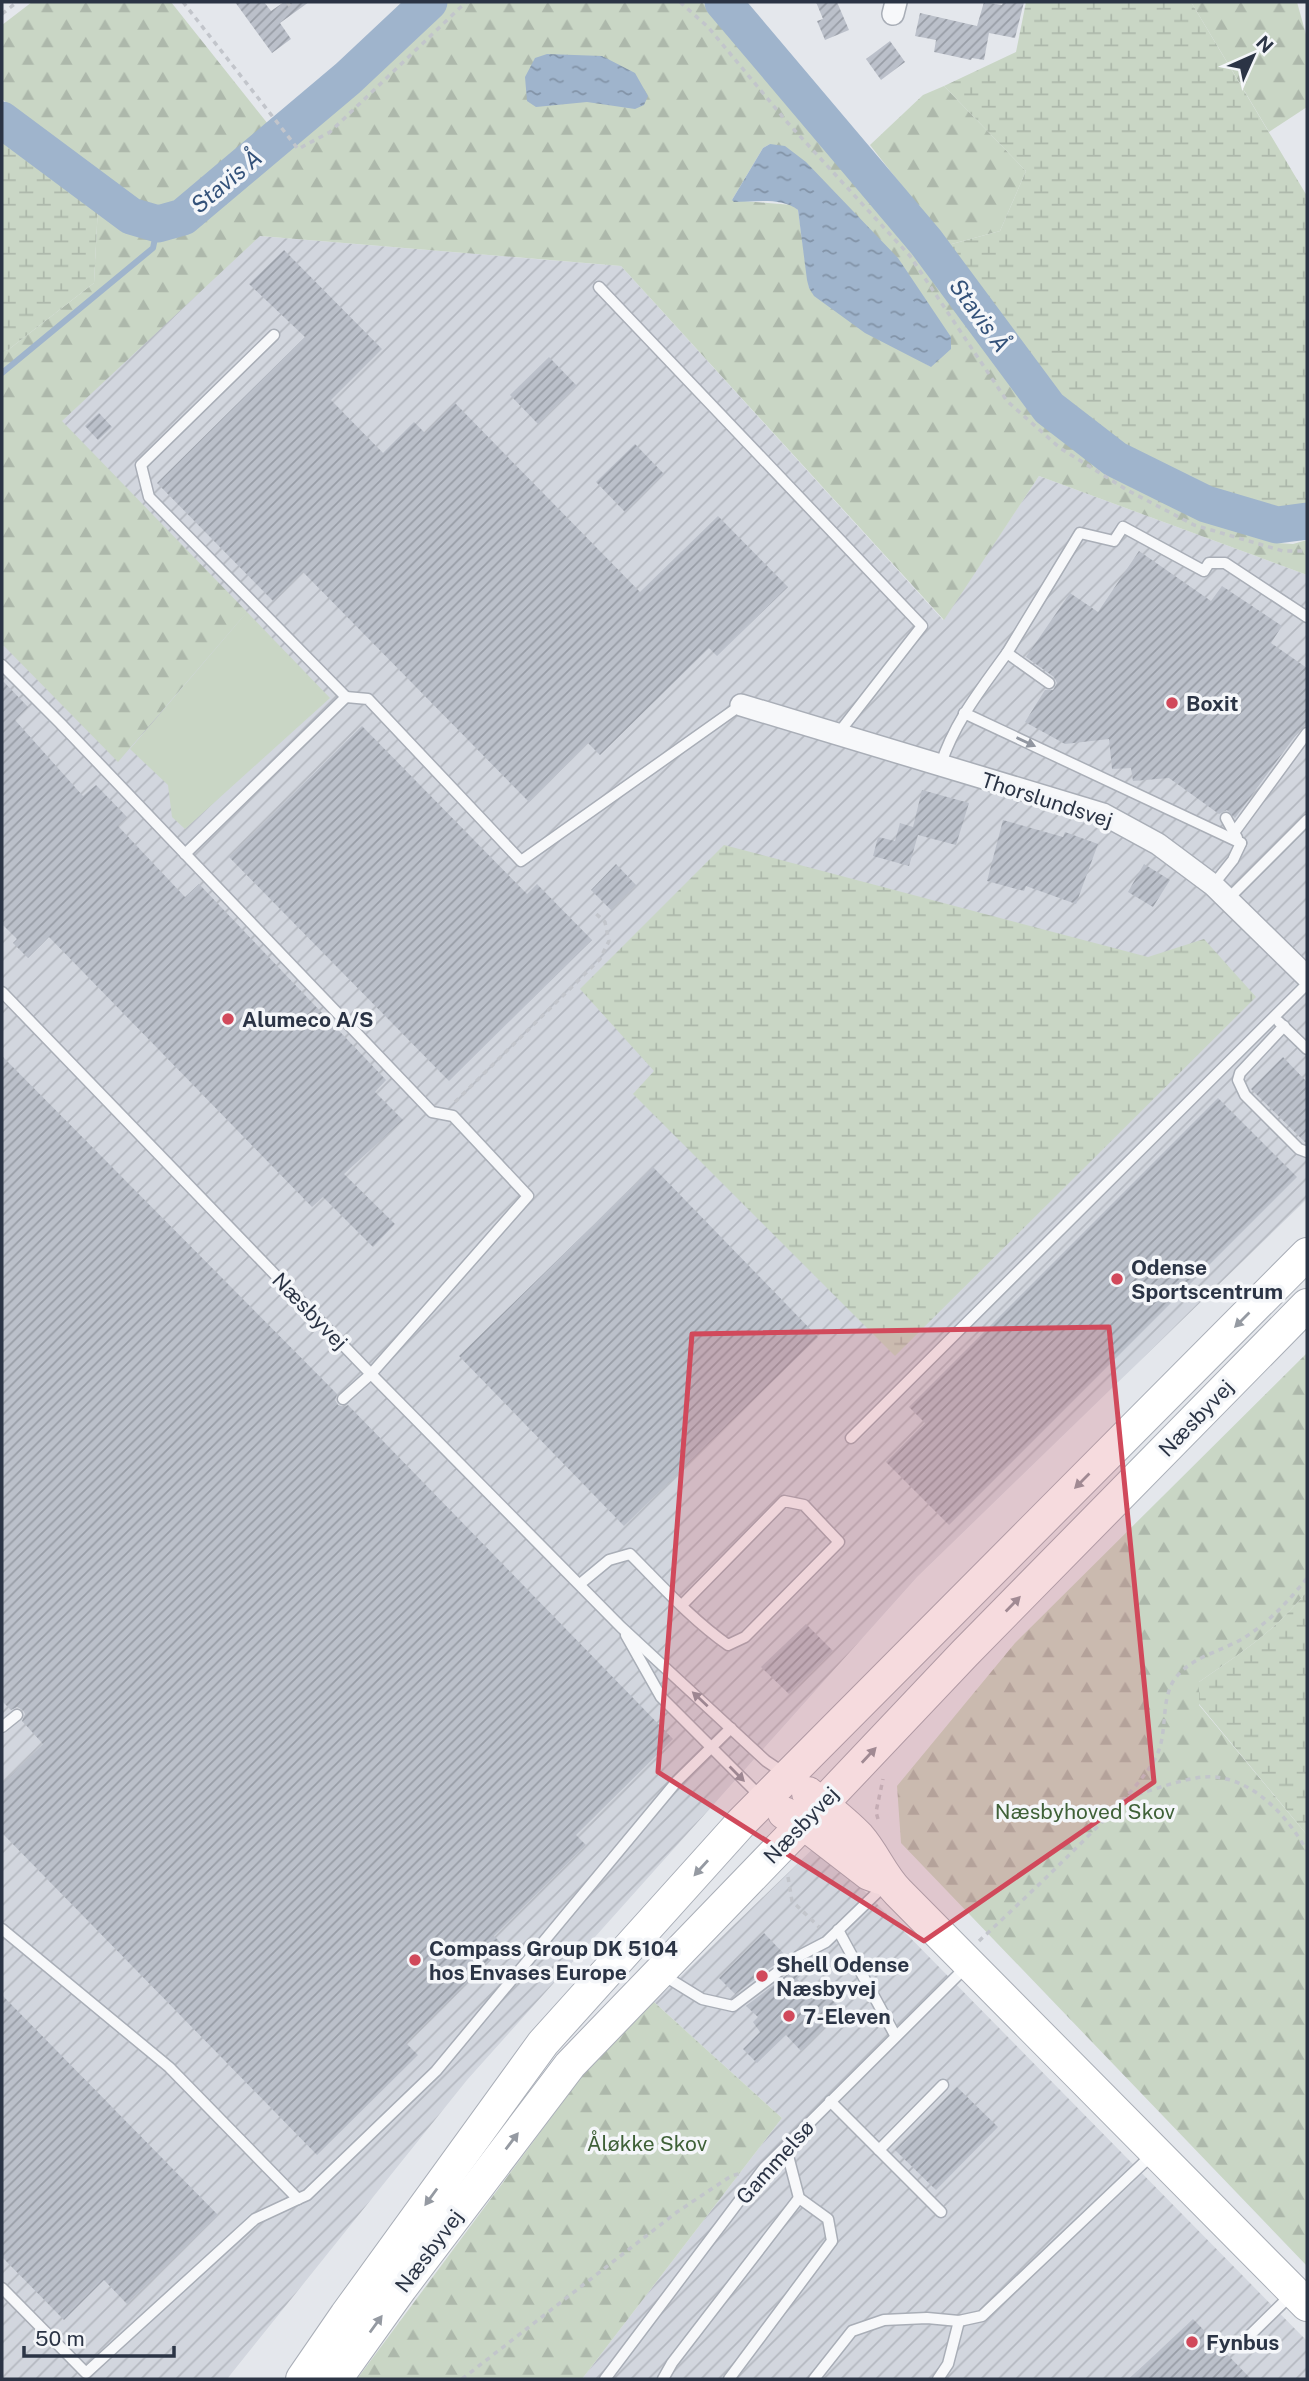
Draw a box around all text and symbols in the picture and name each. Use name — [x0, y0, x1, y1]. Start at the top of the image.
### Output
north arrow — [1218, 21, 1288, 91]
text: N — [1252, 31, 1278, 57]
water label: Stavis Å — [184, 143, 267, 218]
water label: Stavis Å — [944, 272, 1016, 357]
place label: Boxit — [1186, 691, 1238, 716]
marker: Boxit — [1164, 695, 1180, 711]
one-way arrow — [1016, 736, 1036, 748]
street label: Thorslundsvej — [978, 767, 1116, 833]
place label: Alumeco A/S — [242, 1007, 373, 1032]
marker: Alumeco A/S — [220, 1011, 236, 1027]
place label: Odense Sportscentrum — [1131, 1255, 1283, 1304]
street label: Næsbyvej — [267, 1267, 353, 1355]
marker: Odense Sportscentrum — [1109, 1271, 1125, 1287]
one-way arrow — [1234, 1311, 1251, 1327]
street label: Næsbyvej — [1153, 1374, 1239, 1462]
one-way arrow — [1074, 1472, 1090, 1489]
one-way arrow — [1004, 1596, 1021, 1613]
one-way arrow — [691, 1691, 709, 1707]
one-way arrow — [861, 1747, 877, 1764]
one-way arrow — [729, 1765, 745, 1782]
street label: Næsbyvej — [758, 1781, 844, 1869]
park label: Næsbyhoved Skov — [995, 1799, 1176, 1824]
one-way arrow — [693, 1859, 709, 1876]
place label: Compass Group DK 5104 hos Envases Europe — [429, 1936, 678, 1985]
marker: Compass Group DK 5104 hos Envases Europe — [407, 1952, 423, 1968]
place label: Shell Odense Næsbyvej — [776, 1952, 909, 2001]
marker: Shell Odense Næsbyvej — [754, 1968, 770, 1984]
place label: 7-Eleven — [803, 2004, 891, 2029]
marker: 7-Eleven — [781, 2008, 797, 2024]
street label: Gammelsø — [731, 2115, 819, 2209]
park label: Åløkke Skov — [587, 2130, 708, 2156]
one-way arrow — [504, 2133, 519, 2151]
one-way arrow — [424, 2188, 438, 2206]
street label: Næsbyvej — [390, 2205, 468, 2297]
scale bar — [24, 2314, 175, 2358]
one-way arrow — [368, 2315, 382, 2333]
text: 50 m — [35, 2326, 85, 2351]
place label: Fynbus — [1206, 2330, 1279, 2355]
marker: Fynbus — [1184, 2334, 1200, 2350]

